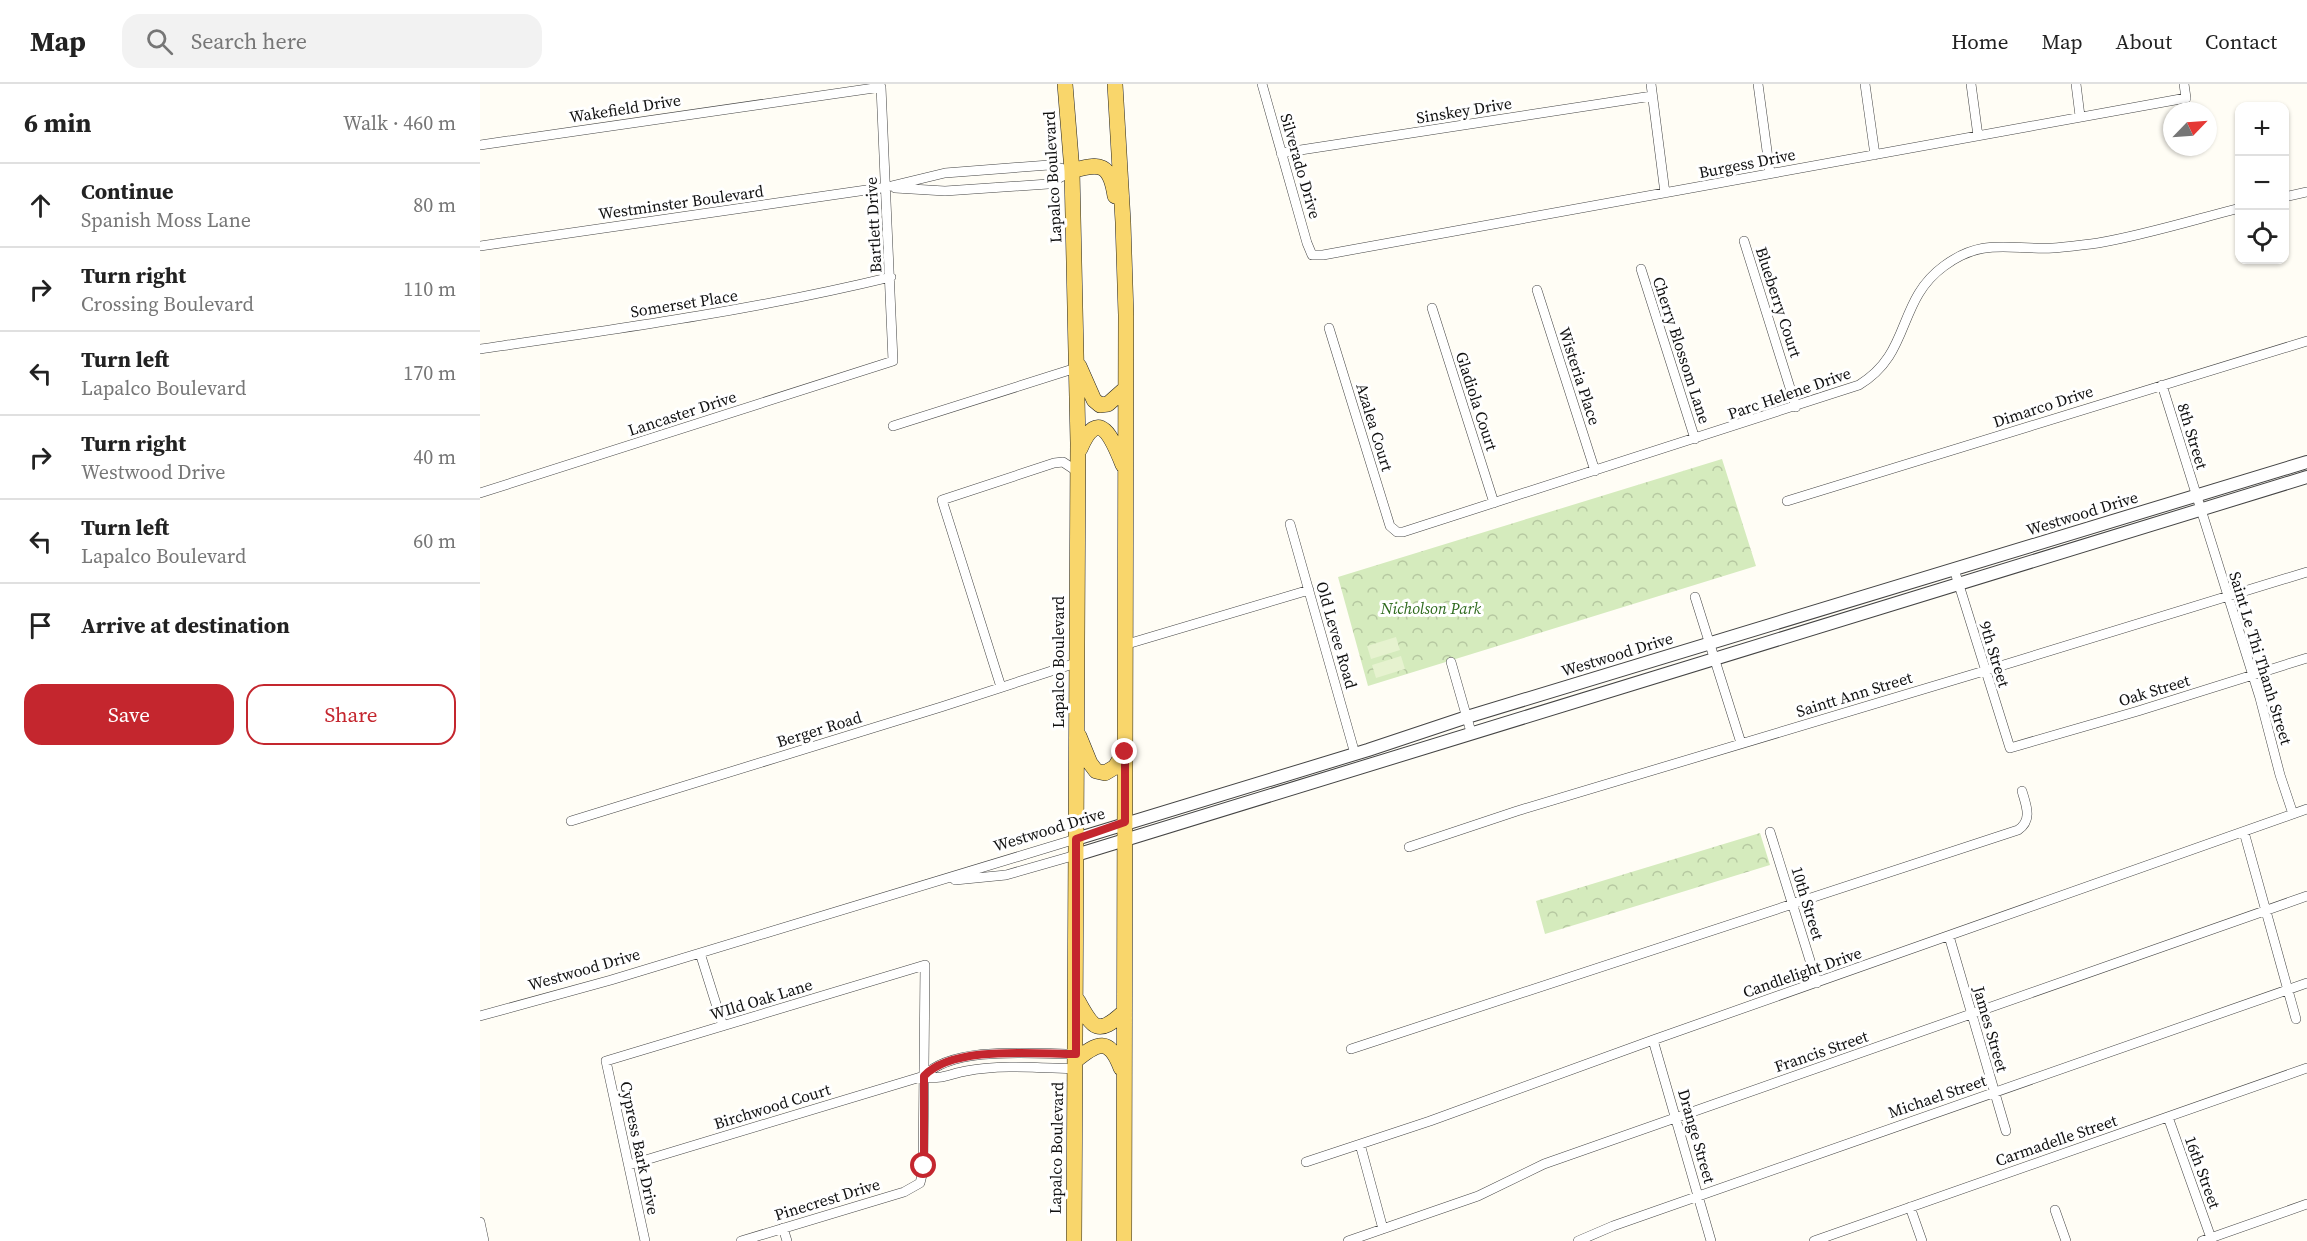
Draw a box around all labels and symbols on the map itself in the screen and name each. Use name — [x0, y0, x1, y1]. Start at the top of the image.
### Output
street label: Wakefield Drive — [568, 88, 682, 128]
street label: Sinskey Drive — [1415, 92, 1513, 128]
north arrow — [2163, 102, 2217, 156]
street label: Lapalco Boulevard — [1038, 110, 1066, 244]
street label: Silverado Drive — [1275, 111, 1327, 221]
street label: Burgess Drive — [1697, 143, 1797, 183]
street label: Bartlett Drive — [859, 176, 887, 274]
street label: Westminster Boulevard — [597, 180, 765, 224]
street label: Blueberry Court — [1751, 244, 1807, 361]
street label: Cherry Blossom Lane — [1648, 274, 1716, 426]
street label: Somerset Place — [629, 284, 739, 322]
street label: Wisteria Place — [1554, 324, 1606, 428]
street label: Gladiola Court — [1451, 349, 1504, 454]
street label: Parc Helene Drive — [1724, 362, 1854, 424]
street label: Dimarco Drive — [1990, 379, 2096, 433]
street label: Azalea Court — [1351, 380, 1399, 475]
street label: Lancaster Drive — [625, 385, 739, 441]
street label: 8th Street — [2173, 400, 2214, 472]
street label: Westwood Drive — [2024, 486, 2140, 540]
street label: Saint Le Thi Thanh Street — [2224, 569, 2298, 748]
street label: Old Levee Road — [1311, 579, 1363, 691]
street label: Lapalco Boulevard — [1047, 596, 1069, 728]
park label: Nicholson Park — [1380, 597, 1482, 619]
street label: 9th Street — [1975, 618, 2016, 690]
street label: Westwood Drive — [1559, 627, 1675, 681]
street label: Saintt Ann Street — [1793, 666, 1915, 722]
street label: Oak Street — [2116, 669, 2193, 711]
street label: Berger Road — [774, 706, 864, 752]
route end — [1111, 738, 1137, 764]
street label: Westwood Drive — [991, 802, 1107, 856]
street label: 10th Street — [1786, 863, 1830, 943]
street label: Candlelight Drive — [1740, 941, 1864, 1003]
street label: Westwood Drive — [525, 942, 643, 996]
street label: WIld Oak Lane — [707, 973, 815, 1025]
street label: James Street — [1968, 983, 2014, 1075]
street label: Francis Street — [1771, 1024, 1872, 1077]
street label: Michael Street — [1885, 1069, 1990, 1123]
street label: Birchwood Court — [711, 1078, 834, 1134]
street label: Cypress Bark Drive — [615, 1079, 665, 1217]
street label: Lapalco Boulevard — [1044, 1082, 1068, 1214]
street label: Drange Street — [1673, 1086, 1721, 1186]
street label: Carmadelle Street — [1992, 1109, 2121, 1171]
street label: 16th Street — [2180, 1133, 2227, 1212]
route start — [910, 1152, 936, 1178]
street label: Pinecrest Drive — [772, 1173, 882, 1225]

